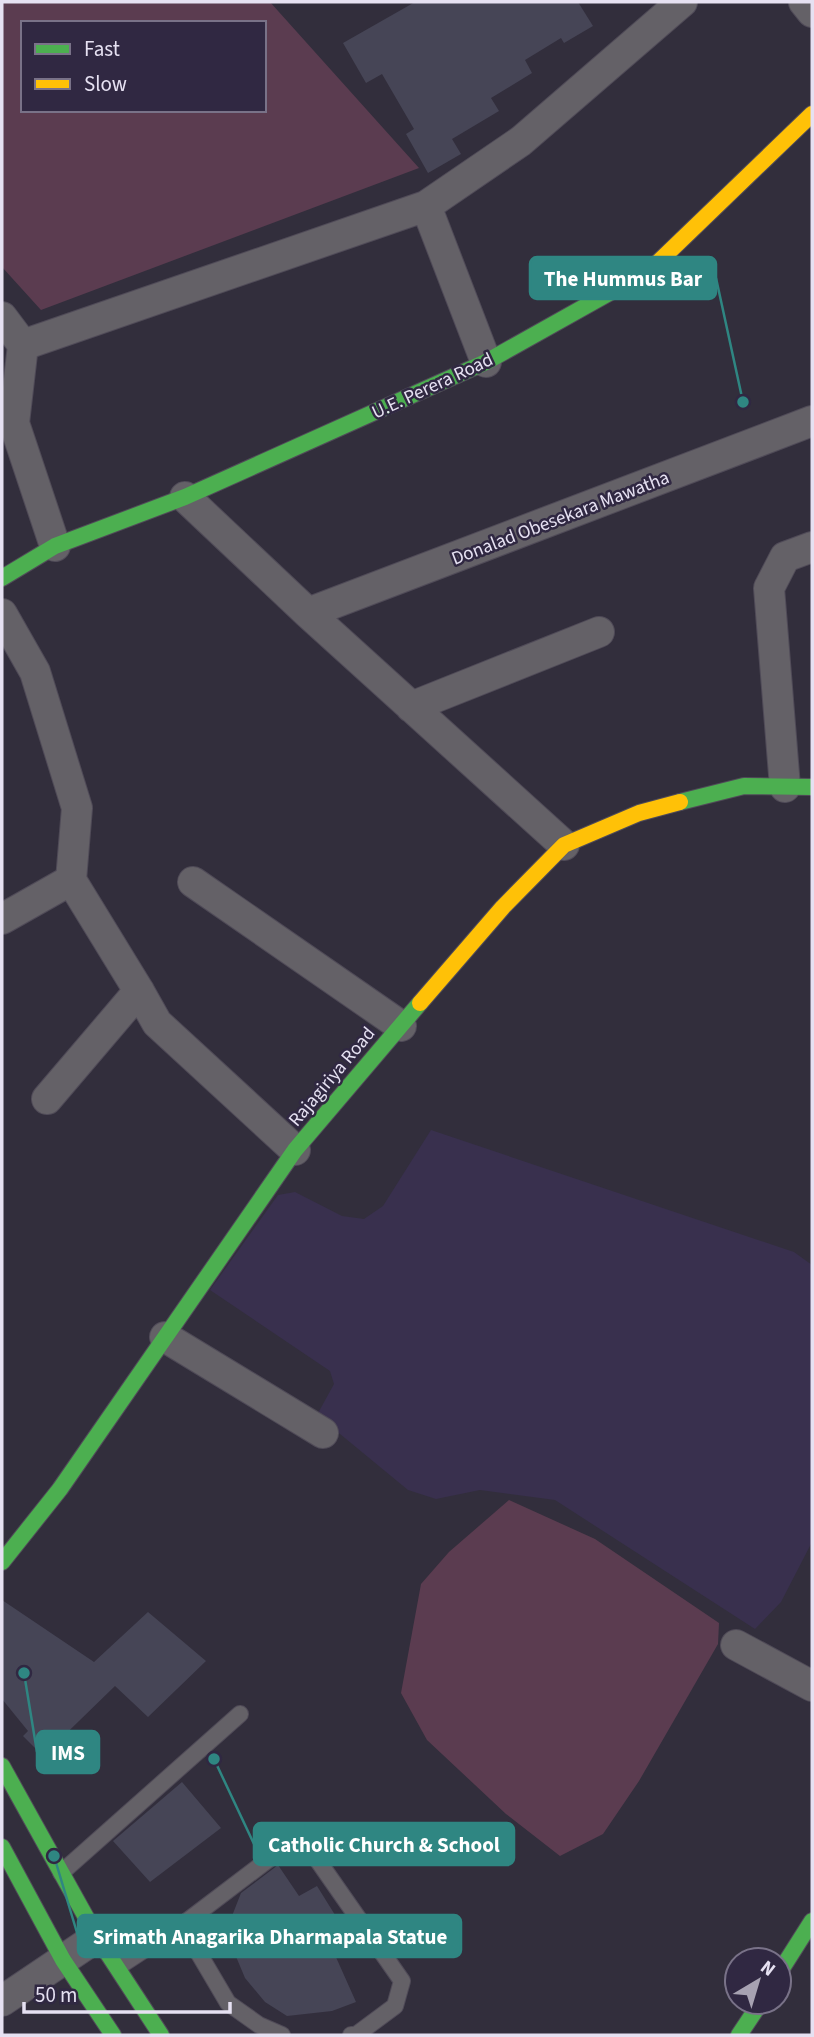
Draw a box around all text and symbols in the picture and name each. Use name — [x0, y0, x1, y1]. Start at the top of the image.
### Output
legend — [21, 21, 266, 112]
text: Fast — [84, 34, 120, 64]
text: Slow — [84, 69, 127, 99]
callout: The Hummus Bar — [530, 257, 716, 299]
text: The Hummus Bar — [544, 264, 703, 294]
street label: U.E. Perera Road — [368, 346, 498, 426]
street label: Donalad Obesekara Mawatha — [448, 464, 673, 572]
street label: Rajagiriya Road — [282, 1021, 382, 1133]
callout: IMS — [37, 1731, 99, 1773]
text: IMS — [51, 1738, 85, 1768]
callout: Catholic Church & School — [254, 1823, 514, 1865]
text: Catholic Church & School — [268, 1830, 500, 1860]
callout: Srimath Anagarika Dharmapala Statue — [78, 1915, 461, 1957]
text: Srimath Anagarika Dharmapala Statue — [93, 1922, 447, 1952]
north arrow — [723, 1946, 793, 2016]
text: N — [754, 1954, 781, 1983]
scale bar — [24, 1970, 231, 2014]
text: 50 m — [35, 1980, 77, 2010]

